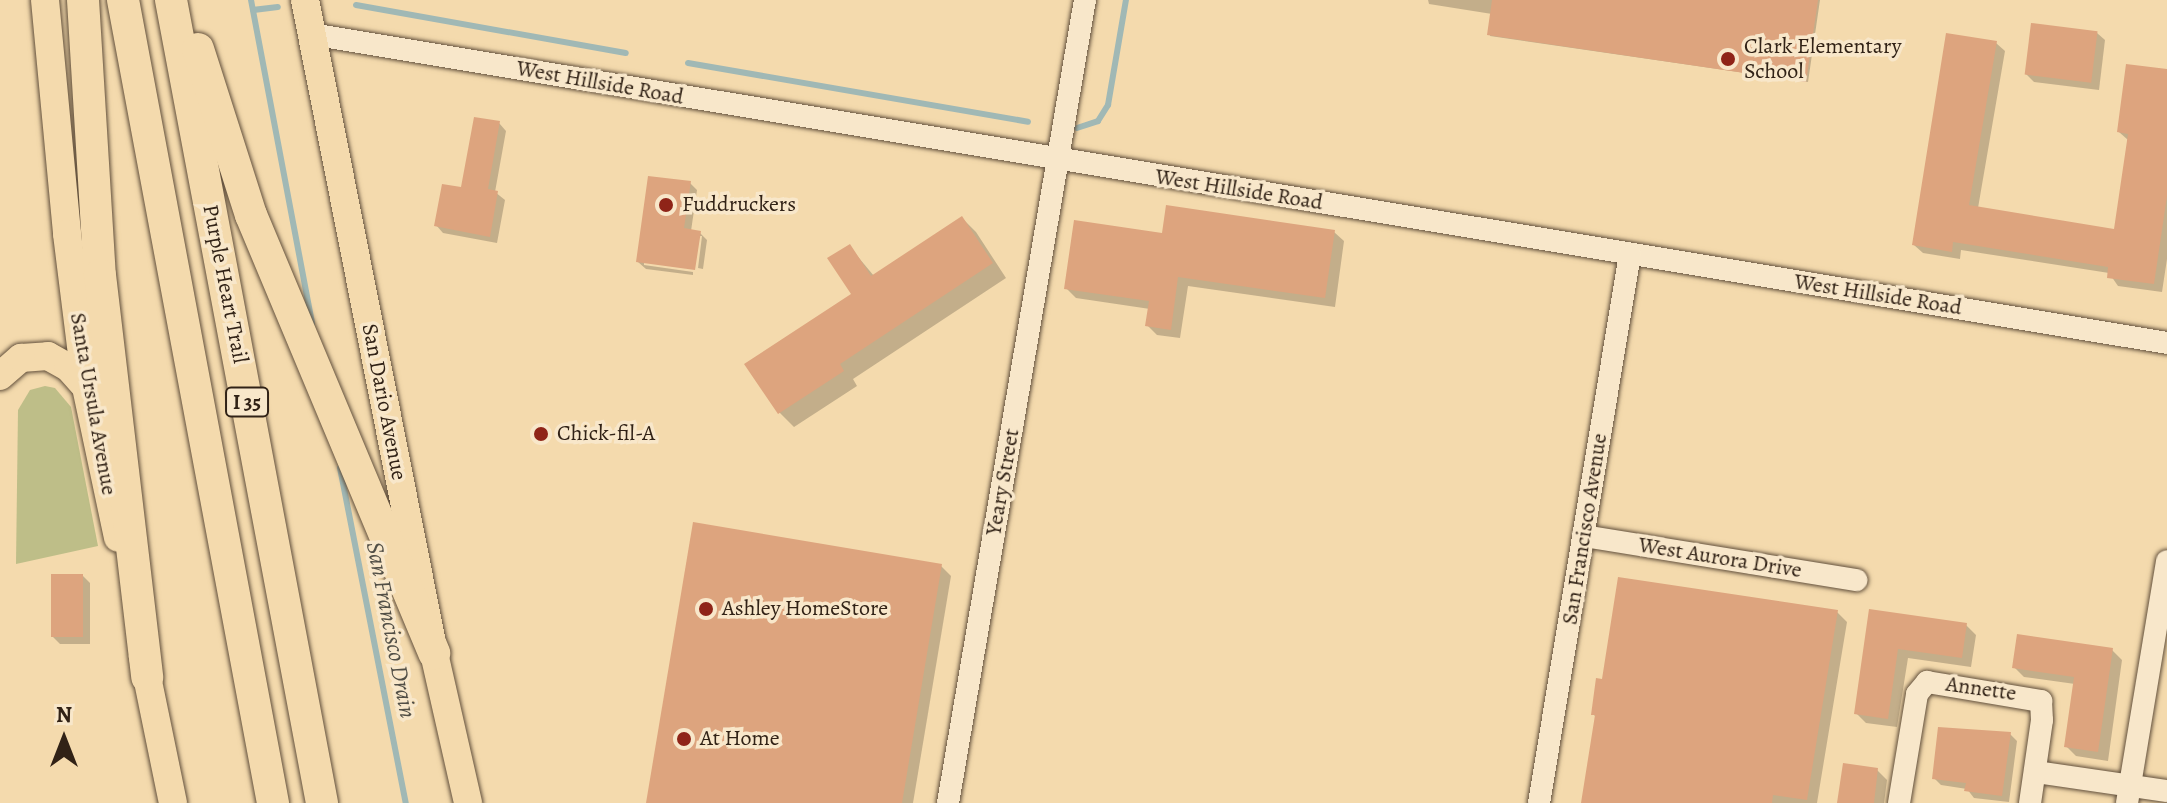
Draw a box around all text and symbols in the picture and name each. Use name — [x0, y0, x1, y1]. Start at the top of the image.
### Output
place label: Clark Elementary School — [1744, 33, 1902, 84]
marker: Clark Elementary School — [1719, 50, 1737, 68]
street label: West Hillside Road — [514, 55, 686, 111]
street label: West Hillside Road — [1153, 164, 1325, 216]
place label: Fuddruckers — [682, 192, 796, 218]
marker: Fuddruckers — [657, 196, 675, 214]
street label: Purple Heart Trail — [197, 202, 253, 366]
street label: West Hillside Road — [1792, 269, 1964, 321]
street label: Santa Ursula Avenue — [64, 311, 122, 497]
street label: San Dario Avenue — [356, 321, 412, 483]
road number: I 35 — [225, 386, 269, 418]
place label: Chick-fil-A — [557, 421, 655, 447]
marker: Chick-fil-A — [532, 425, 550, 443]
street label: Yeary Street — [981, 426, 1025, 538]
street label: San Francisco Avenue — [1557, 431, 1613, 627]
street label: West Aurora Drive — [1637, 532, 1803, 584]
water label: San Francisco Drain — [360, 539, 422, 721]
place label: Ashley HomeStore — [722, 596, 888, 622]
marker: Ashley HomeStore — [697, 600, 715, 618]
street label: Annette — [1944, 671, 2018, 707]
north arrow — [24, 699, 104, 779]
text: N — [56, 700, 72, 730]
place label: At Home — [700, 726, 780, 752]
marker: At Home — [675, 730, 693, 748]

